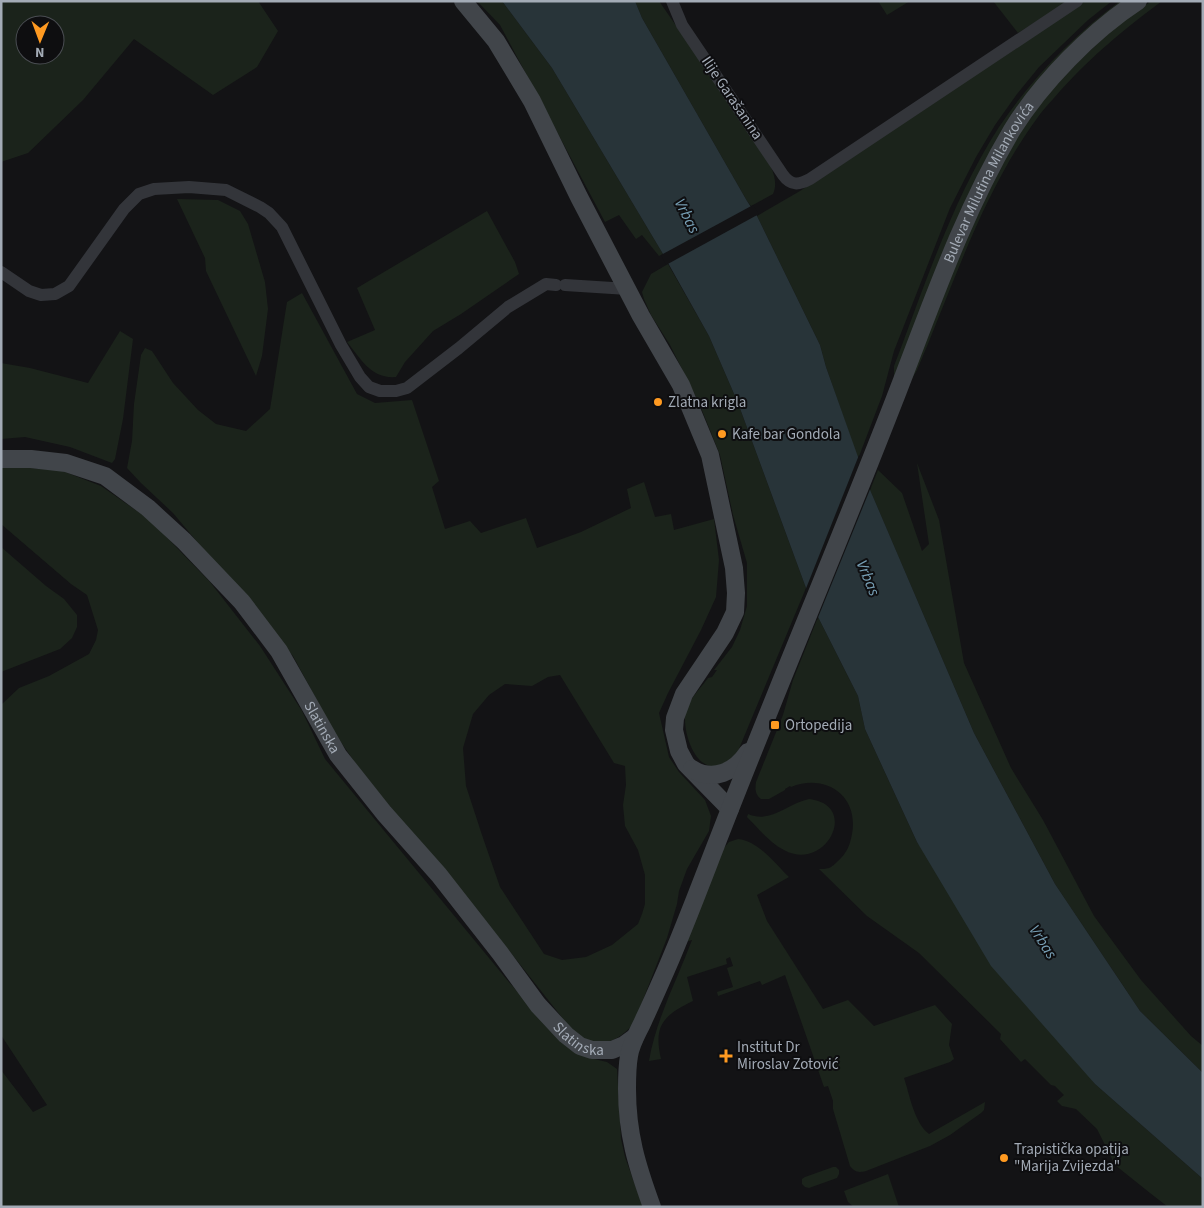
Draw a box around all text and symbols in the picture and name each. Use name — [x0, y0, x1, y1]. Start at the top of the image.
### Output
north arrow — [15, 15, 65, 65]
text: N — [35, 42, 45, 62]
street label: Ilije Garašanina — [696, 52, 768, 144]
street label: Bulevar Milutina Milankovića — [938, 97, 1039, 266]
water label: Vrbas — [669, 195, 705, 238]
place label: Zlatna krigla — [668, 392, 746, 413]
marker: Zlatna krigla — [652, 396, 664, 408]
place label: Kafe bar Gondola — [732, 424, 840, 445]
marker: Kafe bar Gondola — [716, 428, 728, 440]
water label: Vrbas — [851, 557, 886, 600]
street label: Slatinska — [299, 697, 346, 757]
place label: Ortopedija — [785, 715, 852, 736]
marker: Ortopedija — [769, 719, 781, 731]
water label: Vrbas — [1024, 921, 1063, 964]
street label: Slatinska — [548, 1017, 604, 1061]
place label: Institut Dr Miroslav Zotović — [737, 1037, 839, 1075]
marker: Institut Dr Miroslav Zotović — [719, 1049, 733, 1063]
place label: Trapistička opatija "Marija Zvijezda" — [1014, 1139, 1129, 1177]
marker: Trapistička opatija "Marija Zvijezda" — [998, 1152, 1010, 1164]

